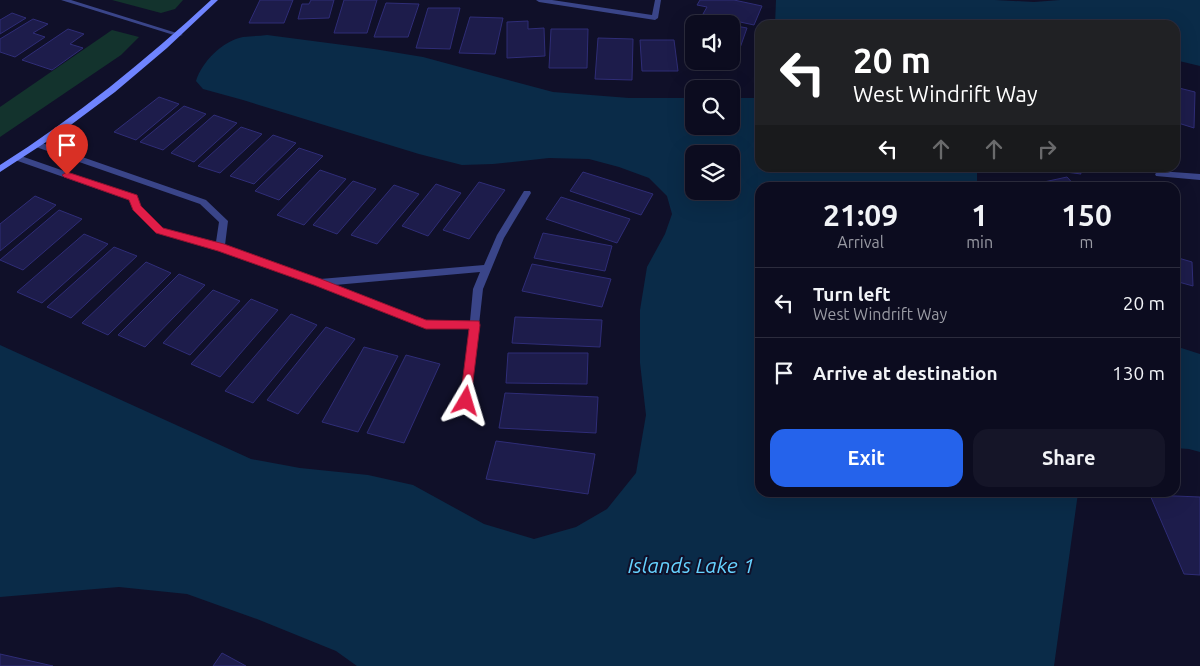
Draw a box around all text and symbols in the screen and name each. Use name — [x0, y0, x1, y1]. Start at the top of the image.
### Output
map controls — [685, 15, 740, 200]
button: sound — [685, 15, 740, 70]
icon: left — [770, 40, 835, 105]
text: 20 m — [853, 40, 931, 80]
button: search — [685, 80, 740, 135]
text: West Windrift Way — [853, 81, 1038, 106]
pin — [46, 124, 88, 175]
icon: arrive — [53, 131, 81, 159]
icon: left — [874, 135, 902, 163]
icon: ahead — [927, 135, 955, 163]
icon: ahead — [980, 135, 1008, 163]
icon: right — [1033, 135, 1061, 163]
button: layers — [685, 145, 740, 200]
text: 21:09 — [823, 198, 898, 232]
text: 1 — [971, 198, 988, 232]
text: 150 — [1061, 198, 1112, 232]
text: Arrival — [837, 233, 884, 251]
text: min — [966, 233, 993, 251]
text: m — [1080, 233, 1093, 251]
text: Turn left — [813, 283, 891, 305]
icon: left — [770, 289, 798, 317]
text: 20 m — [1123, 292, 1165, 314]
text: West Windrift Way — [813, 305, 947, 323]
icon: arrive — [770, 359, 798, 387]
text: Arrive at destination — [813, 362, 998, 384]
text: 130 m — [1112, 362, 1165, 384]
position arrow — [439, 374, 491, 426]
button: Exit — [770, 429, 963, 487]
button: Share — [973, 429, 1165, 487]
water label: Islands Lake 1 — [628, 553, 754, 577]

